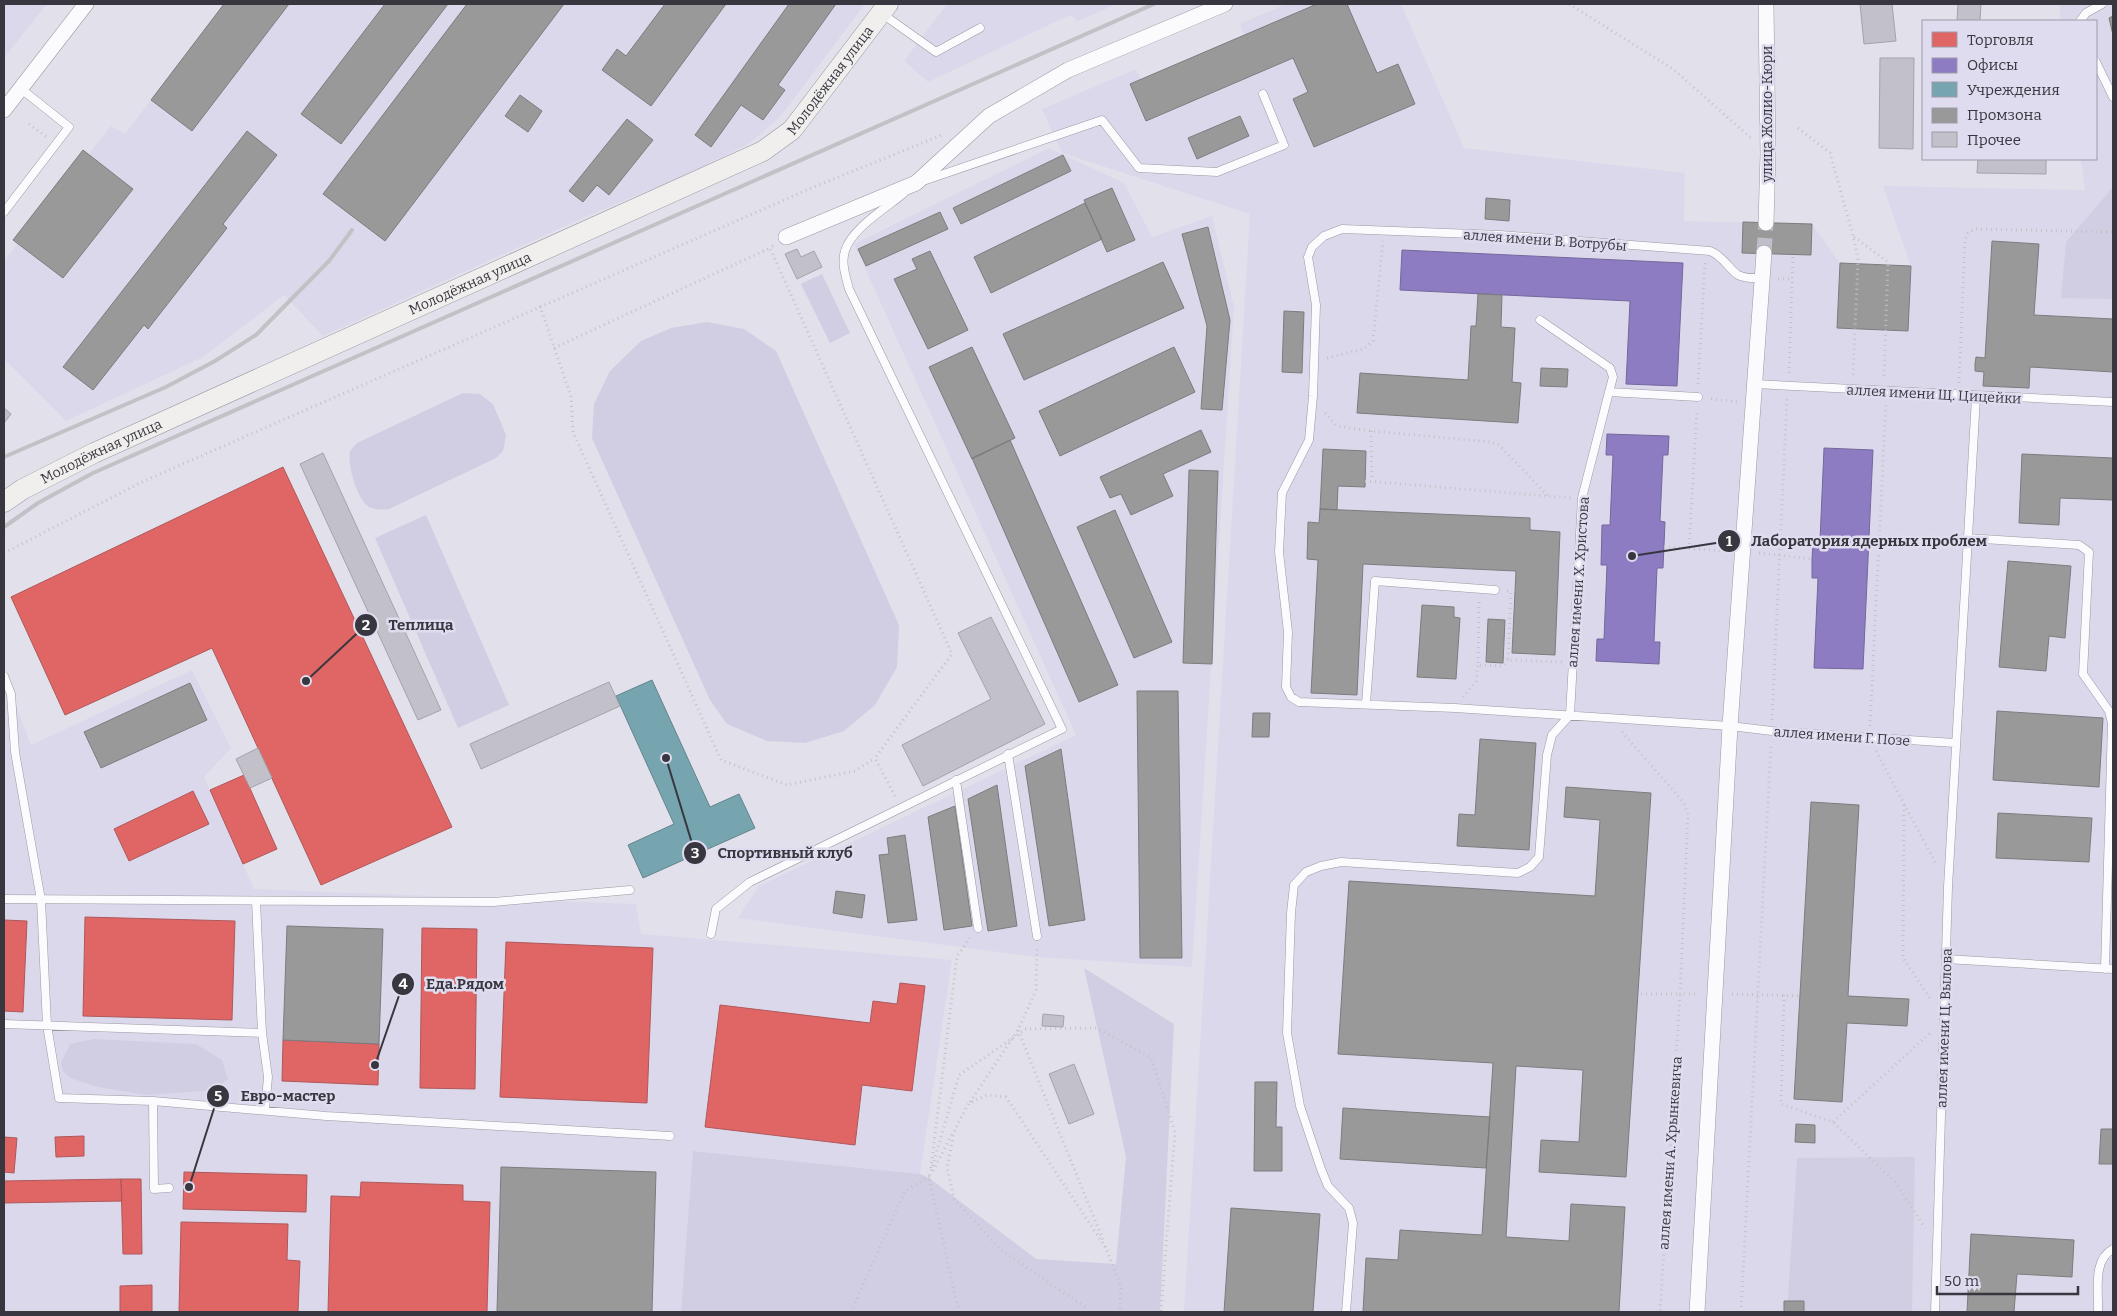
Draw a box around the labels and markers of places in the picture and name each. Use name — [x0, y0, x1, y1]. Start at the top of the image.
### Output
callout: Лаборатория ядерных проблем — [1716, 526, 1997, 556]
callout: Теплица — [354, 610, 464, 640]
callout: Спортивный клуб — [683, 838, 863, 868]
callout: Еда.Рядом — [391, 969, 514, 999]
callout: Евро-мастер — [206, 1081, 346, 1111]

